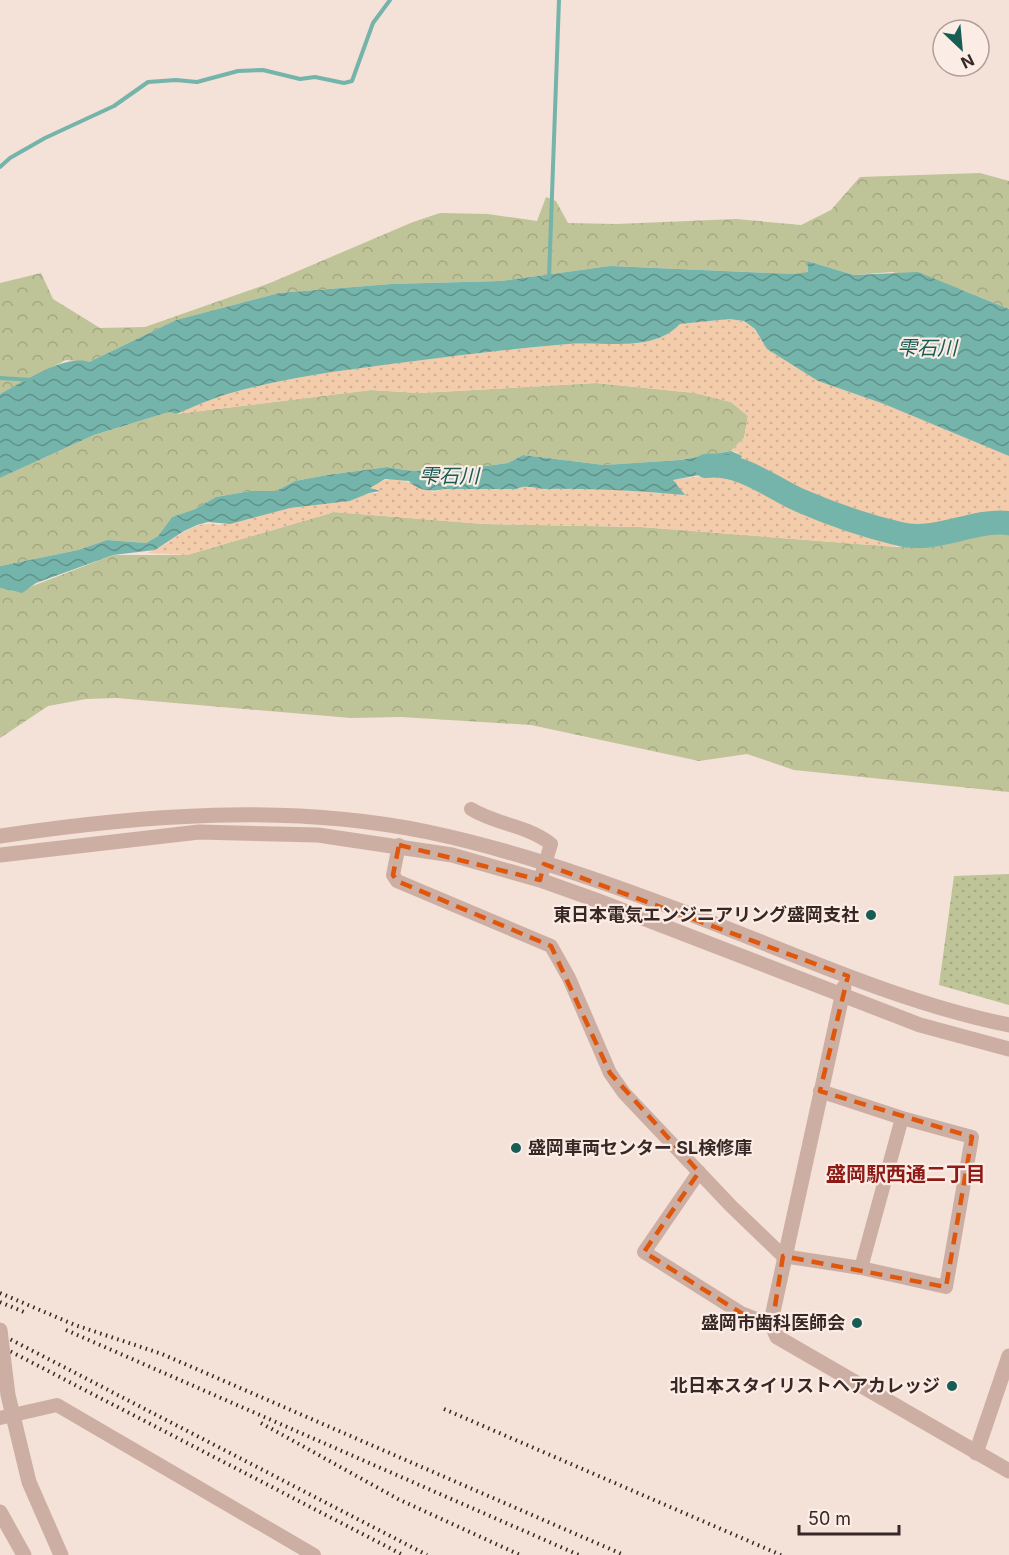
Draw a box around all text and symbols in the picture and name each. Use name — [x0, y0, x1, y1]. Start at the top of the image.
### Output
north arrow — [931, 18, 991, 78]
text: N — [958, 50, 977, 73]
water label: 雫石川 — [897, 336, 959, 360]
water label: 雫石川 — [419, 464, 481, 488]
place label: 東日本電気エンジニアリング盛岡支社 — [553, 904, 859, 925]
marker: 東日本電気エンジニアリング盛岡支社 — [864, 908, 878, 922]
place label: 盛岡車両センター SL検修庫 — [528, 1137, 752, 1158]
marker: 盛岡車両センター SL検修庫 — [509, 1141, 523, 1155]
district label: 盛岡駅西通二丁目 — [826, 1162, 986, 1186]
place label: 盛岡市歯科医師会 — [701, 1312, 845, 1333]
marker: 盛岡市歯科医師会 — [850, 1316, 864, 1330]
place label: 北日本スタイリストヘアカレッジ — [670, 1375, 940, 1396]
marker: 北日本スタイリストヘアカレッジ — [945, 1379, 959, 1393]
scale bar — [799, 1498, 900, 1536]
text: 50 m — [808, 1508, 851, 1529]

